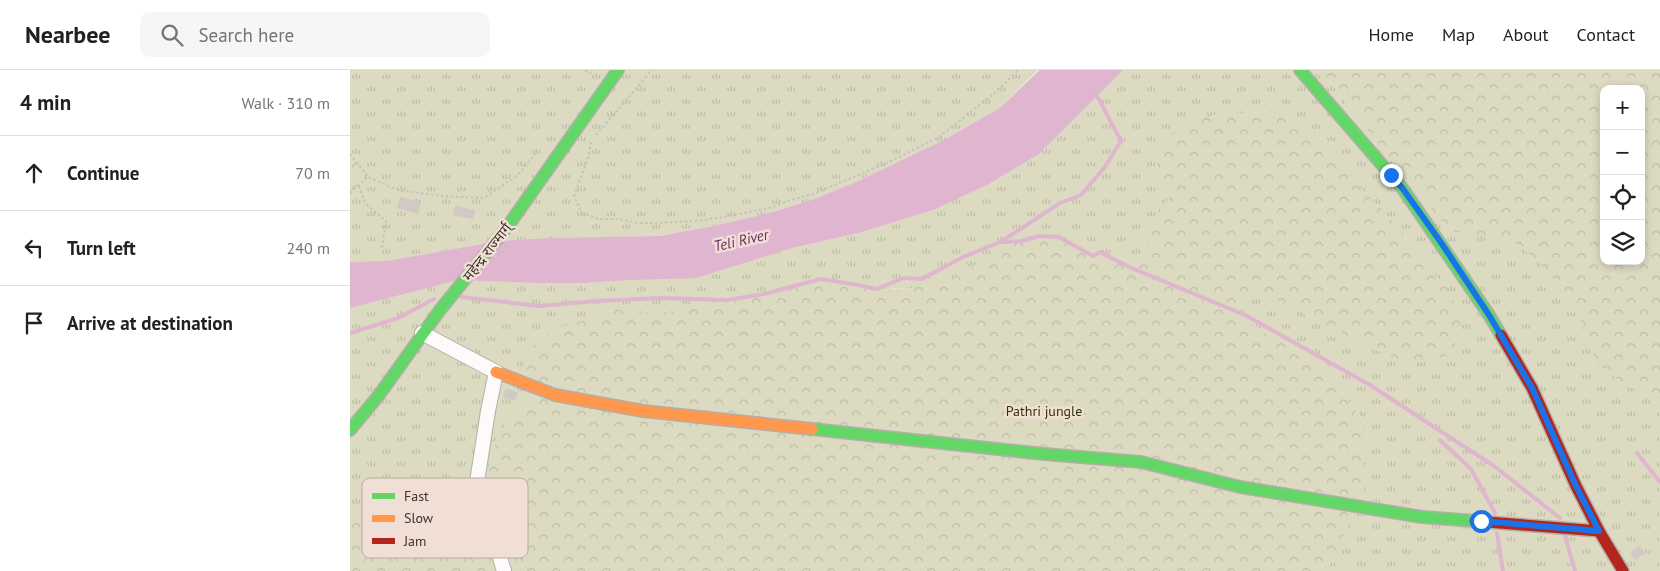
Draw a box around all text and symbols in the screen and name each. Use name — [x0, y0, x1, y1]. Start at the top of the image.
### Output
search box — [140, 12, 490, 57]
text: Nearbee — [25, 19, 110, 50]
icon: search — [158, 21, 186, 49]
text: Search here — [198, 23, 294, 47]
text: Home — [1368, 23, 1414, 46]
text: Map — [1442, 23, 1475, 46]
text: About — [1503, 23, 1549, 46]
text: Contact — [1577, 23, 1635, 46]
map controls — [1600, 85, 1645, 265]
button: + — [1600, 85, 1645, 130]
text: 4 min — [20, 89, 71, 116]
text: Walk · 310 m — [241, 93, 330, 113]
button: − — [1600, 130, 1645, 175]
icon: ahead — [20, 159, 48, 187]
text: Continue — [67, 161, 139, 185]
text: 70 m — [295, 163, 330, 183]
route end — [1380, 164, 1403, 187]
button: locate — [1600, 175, 1645, 220]
street label: महेन्द्र राज्मार्ग् — [459, 218, 517, 285]
button: layers — [1600, 220, 1645, 265]
water label: Teli River — [712, 224, 771, 256]
icon: left — [20, 234, 48, 262]
text: Turn left — [67, 236, 136, 260]
text: 240 m — [287, 238, 330, 258]
icon: arrive — [20, 309, 48, 337]
text: Arrive at destination — [67, 311, 233, 335]
park label: Pathri jungle — [1006, 402, 1082, 420]
legend — [362, 478, 528, 558]
text: Fast — [404, 487, 429, 505]
text: Slow — [404, 509, 434, 527]
route start — [1470, 510, 1493, 533]
text: Jam — [403, 532, 426, 550]

